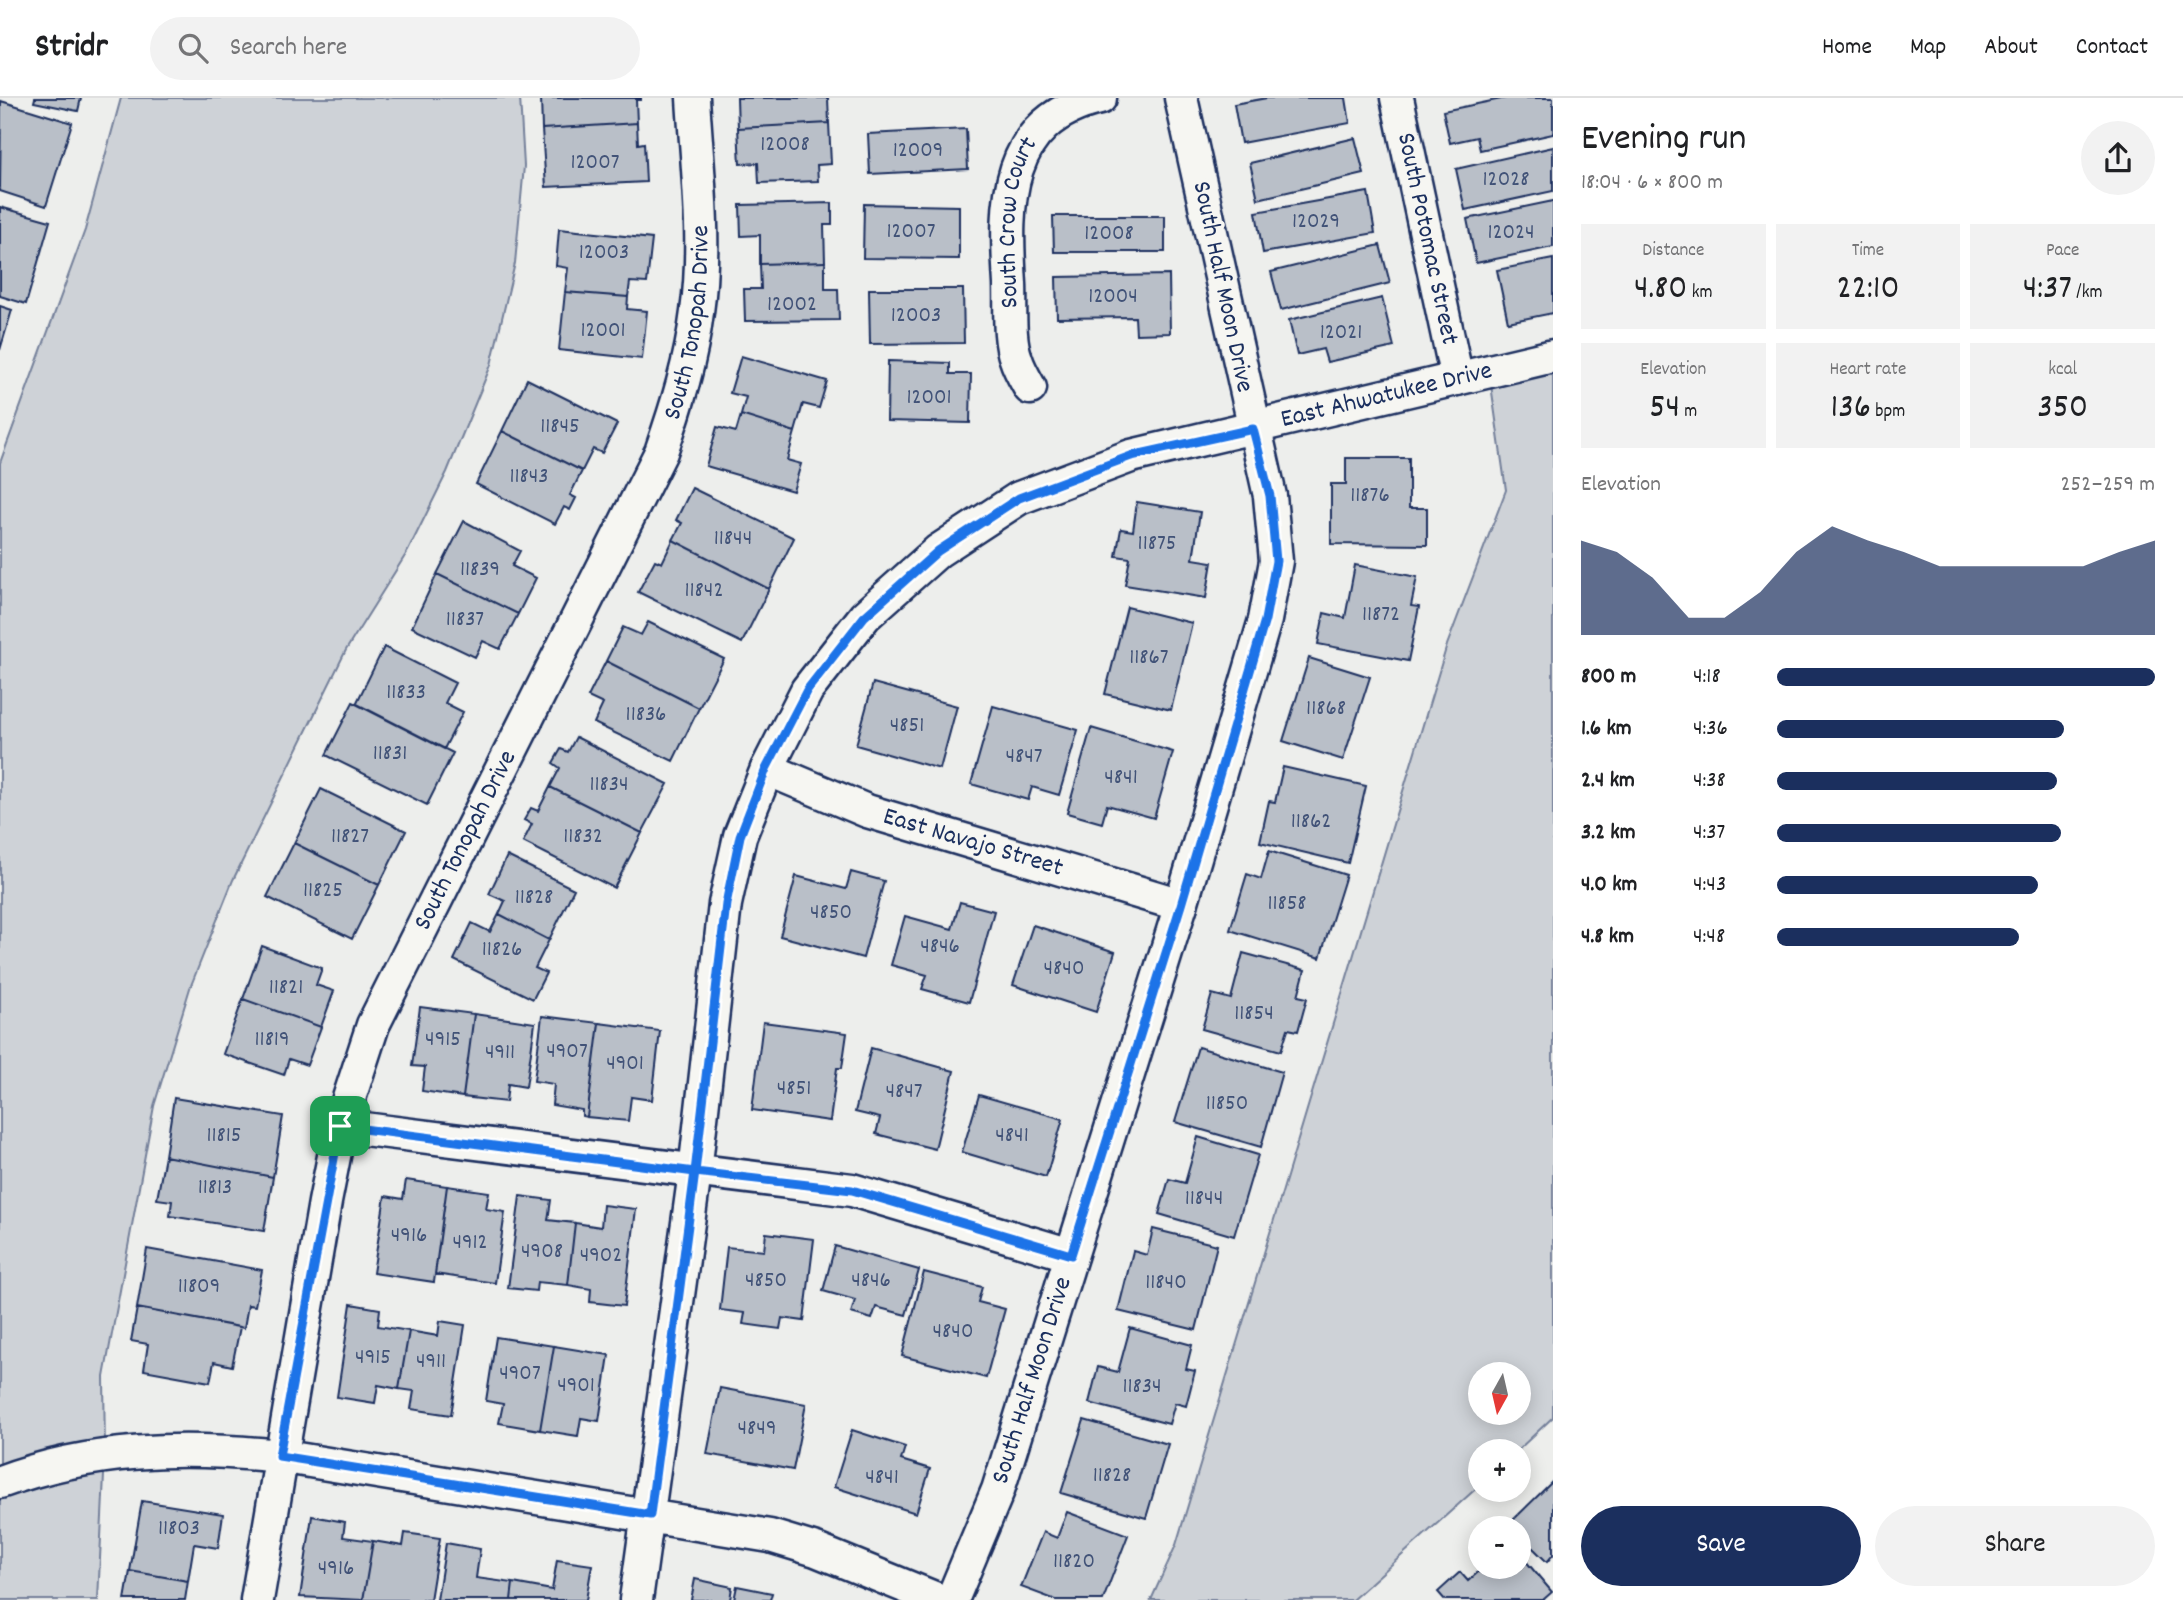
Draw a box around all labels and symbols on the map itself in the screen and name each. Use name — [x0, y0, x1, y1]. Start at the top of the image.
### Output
house number: 12008 — [760, 129, 810, 162]
street label: South Crow Court — [990, 129, 1047, 309]
street label: South Potomac Street — [1386, 129, 1468, 349]
house number: 12009 — [893, 135, 943, 168]
house number: 12007 — [571, 147, 619, 180]
house number: 12028 — [1483, 164, 1529, 197]
street label: South Half Moon Drive — [1182, 178, 1262, 396]
house number: 12029 — [1292, 206, 1340, 239]
house number: 12007 — [887, 216, 935, 249]
house number: 12024 — [1487, 217, 1535, 250]
house number: 12008 — [1084, 218, 1134, 251]
street label: South Tonopah Drive — [654, 225, 720, 425]
house number: 12003 — [579, 237, 629, 270]
house number: 12004 — [1088, 281, 1138, 314]
house number: 12002 — [767, 289, 817, 322]
house number: 12003 — [891, 300, 941, 333]
house number: 12001 — [580, 315, 626, 348]
house number: 12021 — [1320, 317, 1362, 350]
street label: East Ahwatukee Drive — [1277, 353, 1496, 438]
house number: 12001 — [906, 382, 952, 415]
house number: 11845 — [540, 411, 580, 444]
house number: 11843 — [509, 461, 549, 494]
house number: 11876 — [1350, 480, 1390, 513]
house number: 11844 — [714, 523, 752, 556]
house number: 11875 — [1138, 528, 1176, 561]
house number: 11839 — [460, 554, 500, 587]
house number: 11842 — [685, 575, 723, 608]
house number: 11872 — [1362, 599, 1400, 632]
house number: 11837 — [446, 604, 484, 637]
house number: 11867 — [1129, 642, 1169, 675]
house number: 11833 — [386, 677, 426, 710]
house number: 11868 — [1306, 693, 1346, 726]
house number: 11836 — [626, 699, 666, 732]
house number: 4851 — [890, 710, 924, 743]
house number: 11831 — [373, 738, 407, 771]
house number: 4847 — [1005, 741, 1043, 774]
street label: South Tonopah Drive — [405, 744, 527, 937]
house number: 4841 — [1104, 762, 1138, 795]
house number: 11834 — [589, 769, 629, 802]
street label: East Navajo Street — [878, 798, 1068, 887]
house number: 11862 — [1291, 806, 1331, 839]
house number: 11827 — [331, 821, 369, 854]
house number: 11832 — [563, 821, 603, 854]
house number: 11825 — [303, 875, 343, 908]
house number: 11828 — [515, 882, 553, 915]
house number: 11858 — [1267, 888, 1307, 921]
house number: 4850 — [810, 897, 852, 930]
house number: 4846 — [920, 931, 960, 964]
house number: 11826 — [482, 934, 522, 967]
house number: 4840 — [1044, 953, 1084, 986]
house number: 11821 — [269, 972, 303, 1005]
house number: 11854 — [1234, 998, 1274, 1031]
house number: 11819 — [255, 1024, 289, 1057]
house number: 4915 — [425, 1024, 461, 1057]
house number: 4907 — [546, 1036, 588, 1069]
house number: 4911 — [485, 1037, 515, 1070]
house number: 4901 — [606, 1048, 644, 1081]
house number: 4851 — [777, 1073, 811, 1106]
house number: 4847 — [885, 1076, 923, 1109]
house number: 11850 — [1206, 1088, 1248, 1121]
pin — [310, 1096, 370, 1156]
house number: 11815 — [207, 1120, 241, 1153]
house number: 4841 — [995, 1120, 1029, 1153]
house number: 11813 — [198, 1172, 232, 1205]
house number: 11844 — [1185, 1183, 1223, 1216]
house number: 4916 — [391, 1220, 427, 1253]
house number: 4912 — [452, 1227, 488, 1260]
house number: 4908 — [521, 1236, 563, 1269]
house number: 4902 — [580, 1240, 622, 1273]
house number: 4850 — [745, 1265, 787, 1298]
house number: 4846 — [851, 1265, 891, 1298]
house number: 11840 — [1145, 1267, 1187, 1300]
house number: 11809 — [178, 1271, 220, 1304]
street label: South Half Moon Drive — [982, 1272, 1082, 1489]
house number: 4840 — [933, 1316, 973, 1349]
house number: 4915 — [355, 1342, 391, 1375]
house number: 4911 — [416, 1346, 446, 1379]
house number: 4907 — [499, 1358, 541, 1391]
north arrow — [1468, 1362, 1531, 1424]
house number: 4901 — [557, 1370, 595, 1403]
house number: 11834 — [1122, 1371, 1162, 1404]
house number: 4849 — [738, 1413, 776, 1446]
house number: 11828 — [1093, 1460, 1131, 1493]
house number: 4841 — [865, 1462, 899, 1495]
house number: 11803 — [158, 1513, 200, 1546]
house number: 11820 — [1053, 1546, 1095, 1579]
house number: 4916 — [318, 1553, 354, 1586]

